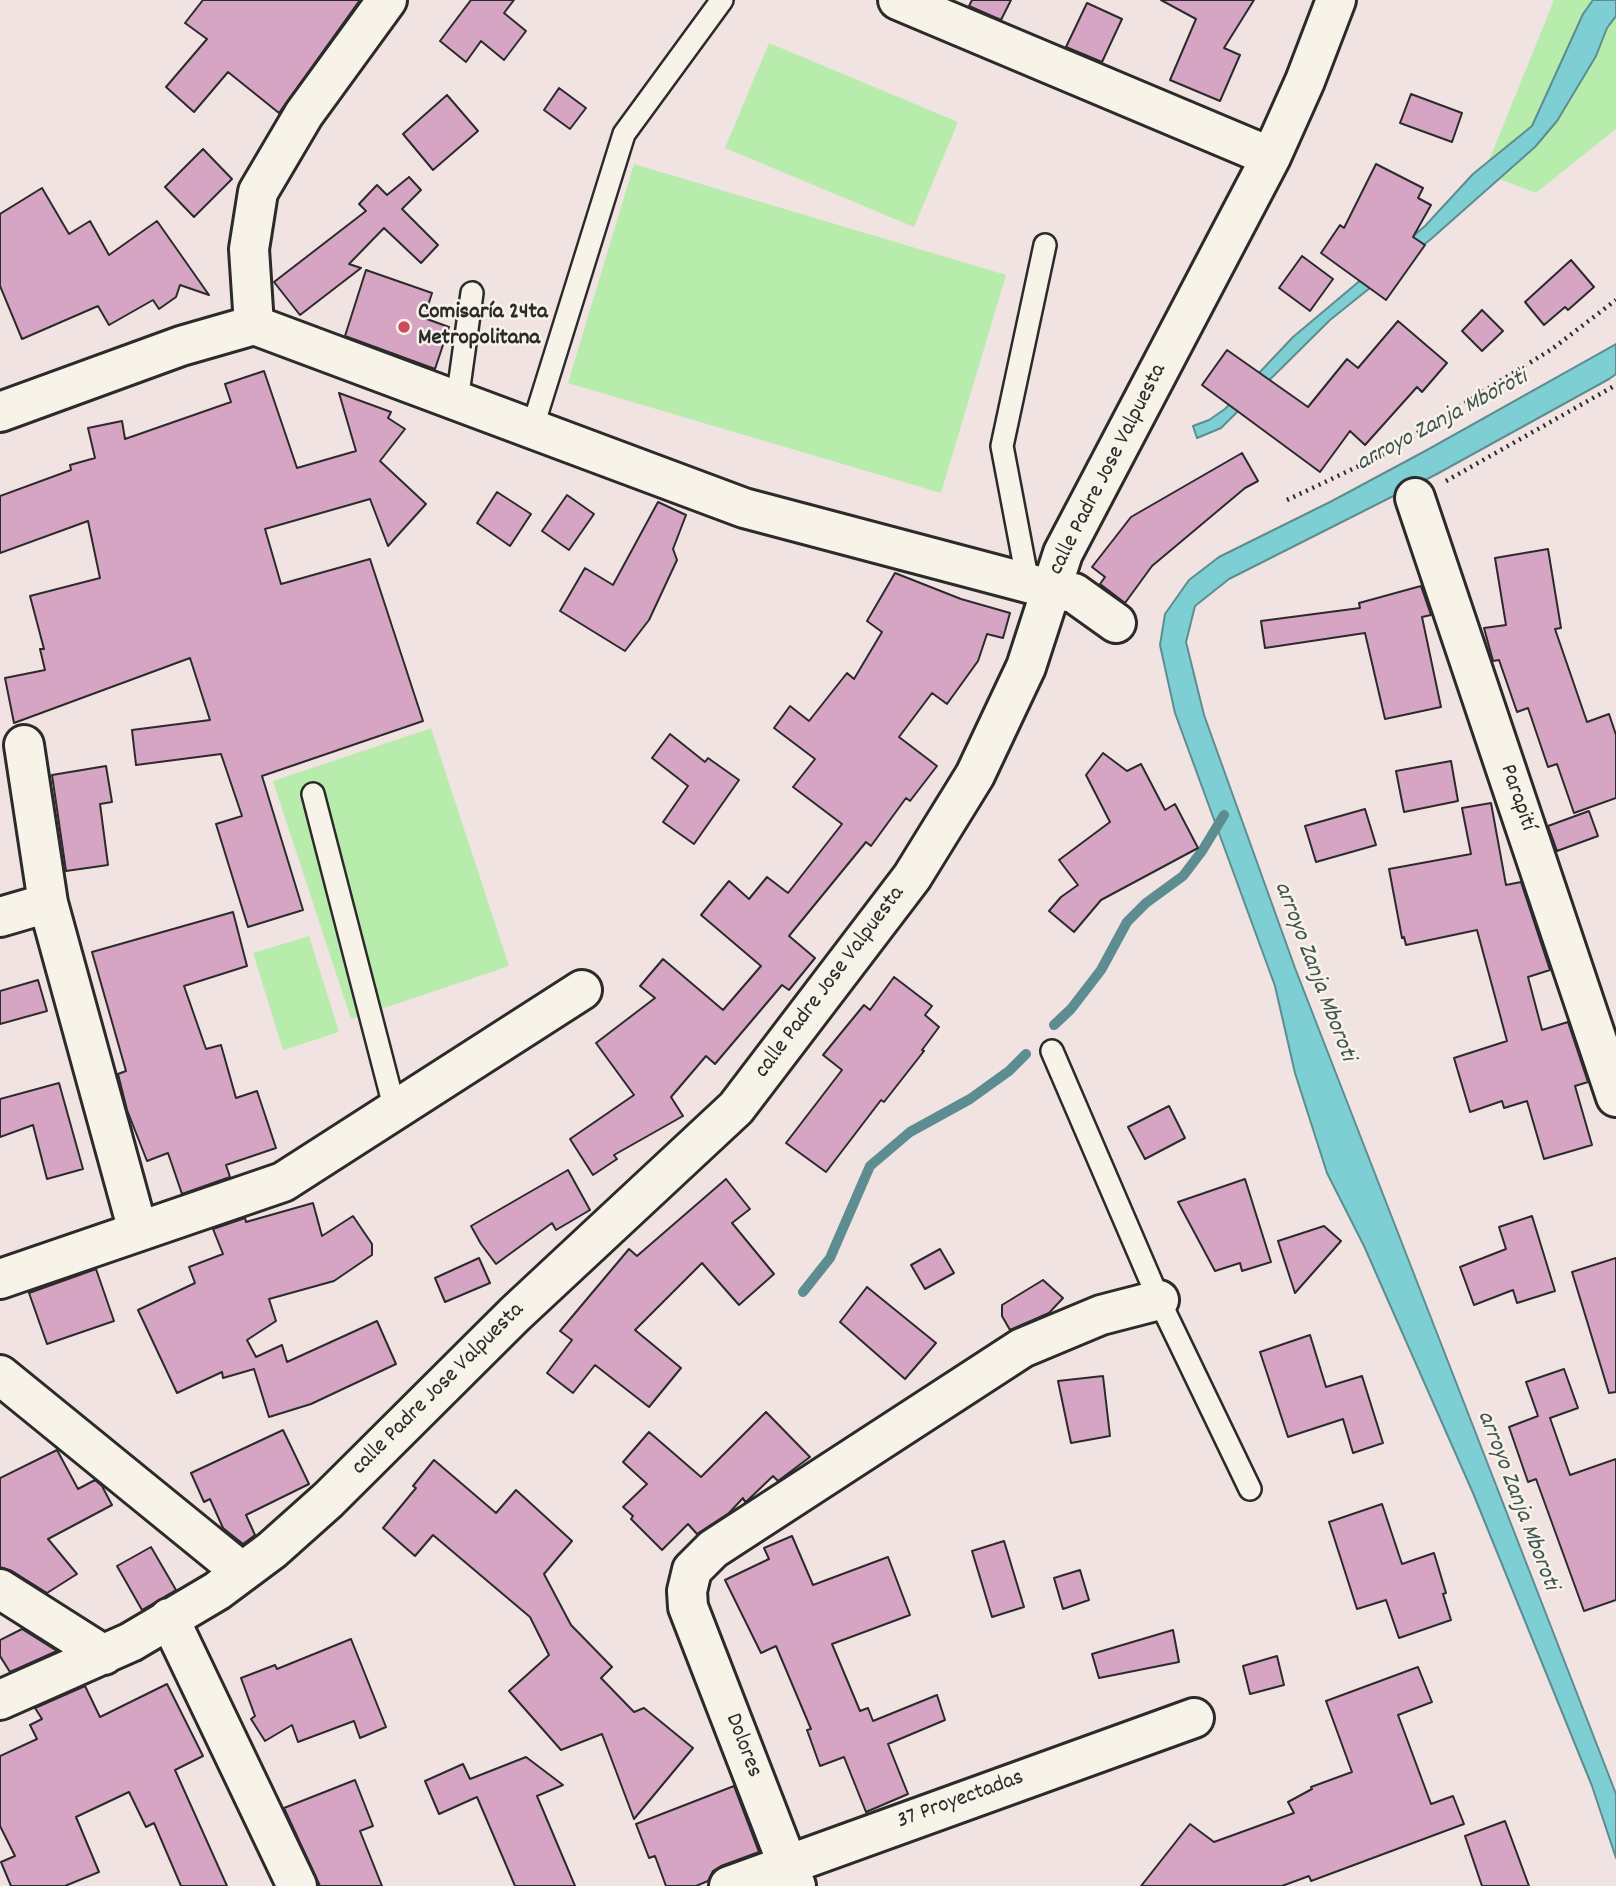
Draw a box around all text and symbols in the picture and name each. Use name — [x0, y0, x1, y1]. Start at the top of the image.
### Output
place label: Comisaría 24ta Metropolitana — [418, 300, 548, 354]
marker: Comisaría 24ta Metropolitana — [396, 319, 412, 335]
street label: calle Padre Jose Valpuesta — [1044, 360, 1174, 580]
water label: arroyo Zanja Mboroti — [1353, 365, 1533, 479]
street label: Parapití — [1492, 761, 1540, 835]
water label: arroyo Zanja Mboroti — [1266, 878, 1360, 1066]
street label: calle Padre Jose Valpuesta — [750, 882, 912, 1084]
street label: calle Padre Jose Valpuesta — [347, 1298, 531, 1482]
water label: arroyo Zanja Mboroti — [1469, 1407, 1563, 1595]
street label: Dolores — [717, 1710, 767, 1782]
street label: 37 Proyectadas — [894, 1765, 1028, 1837]

